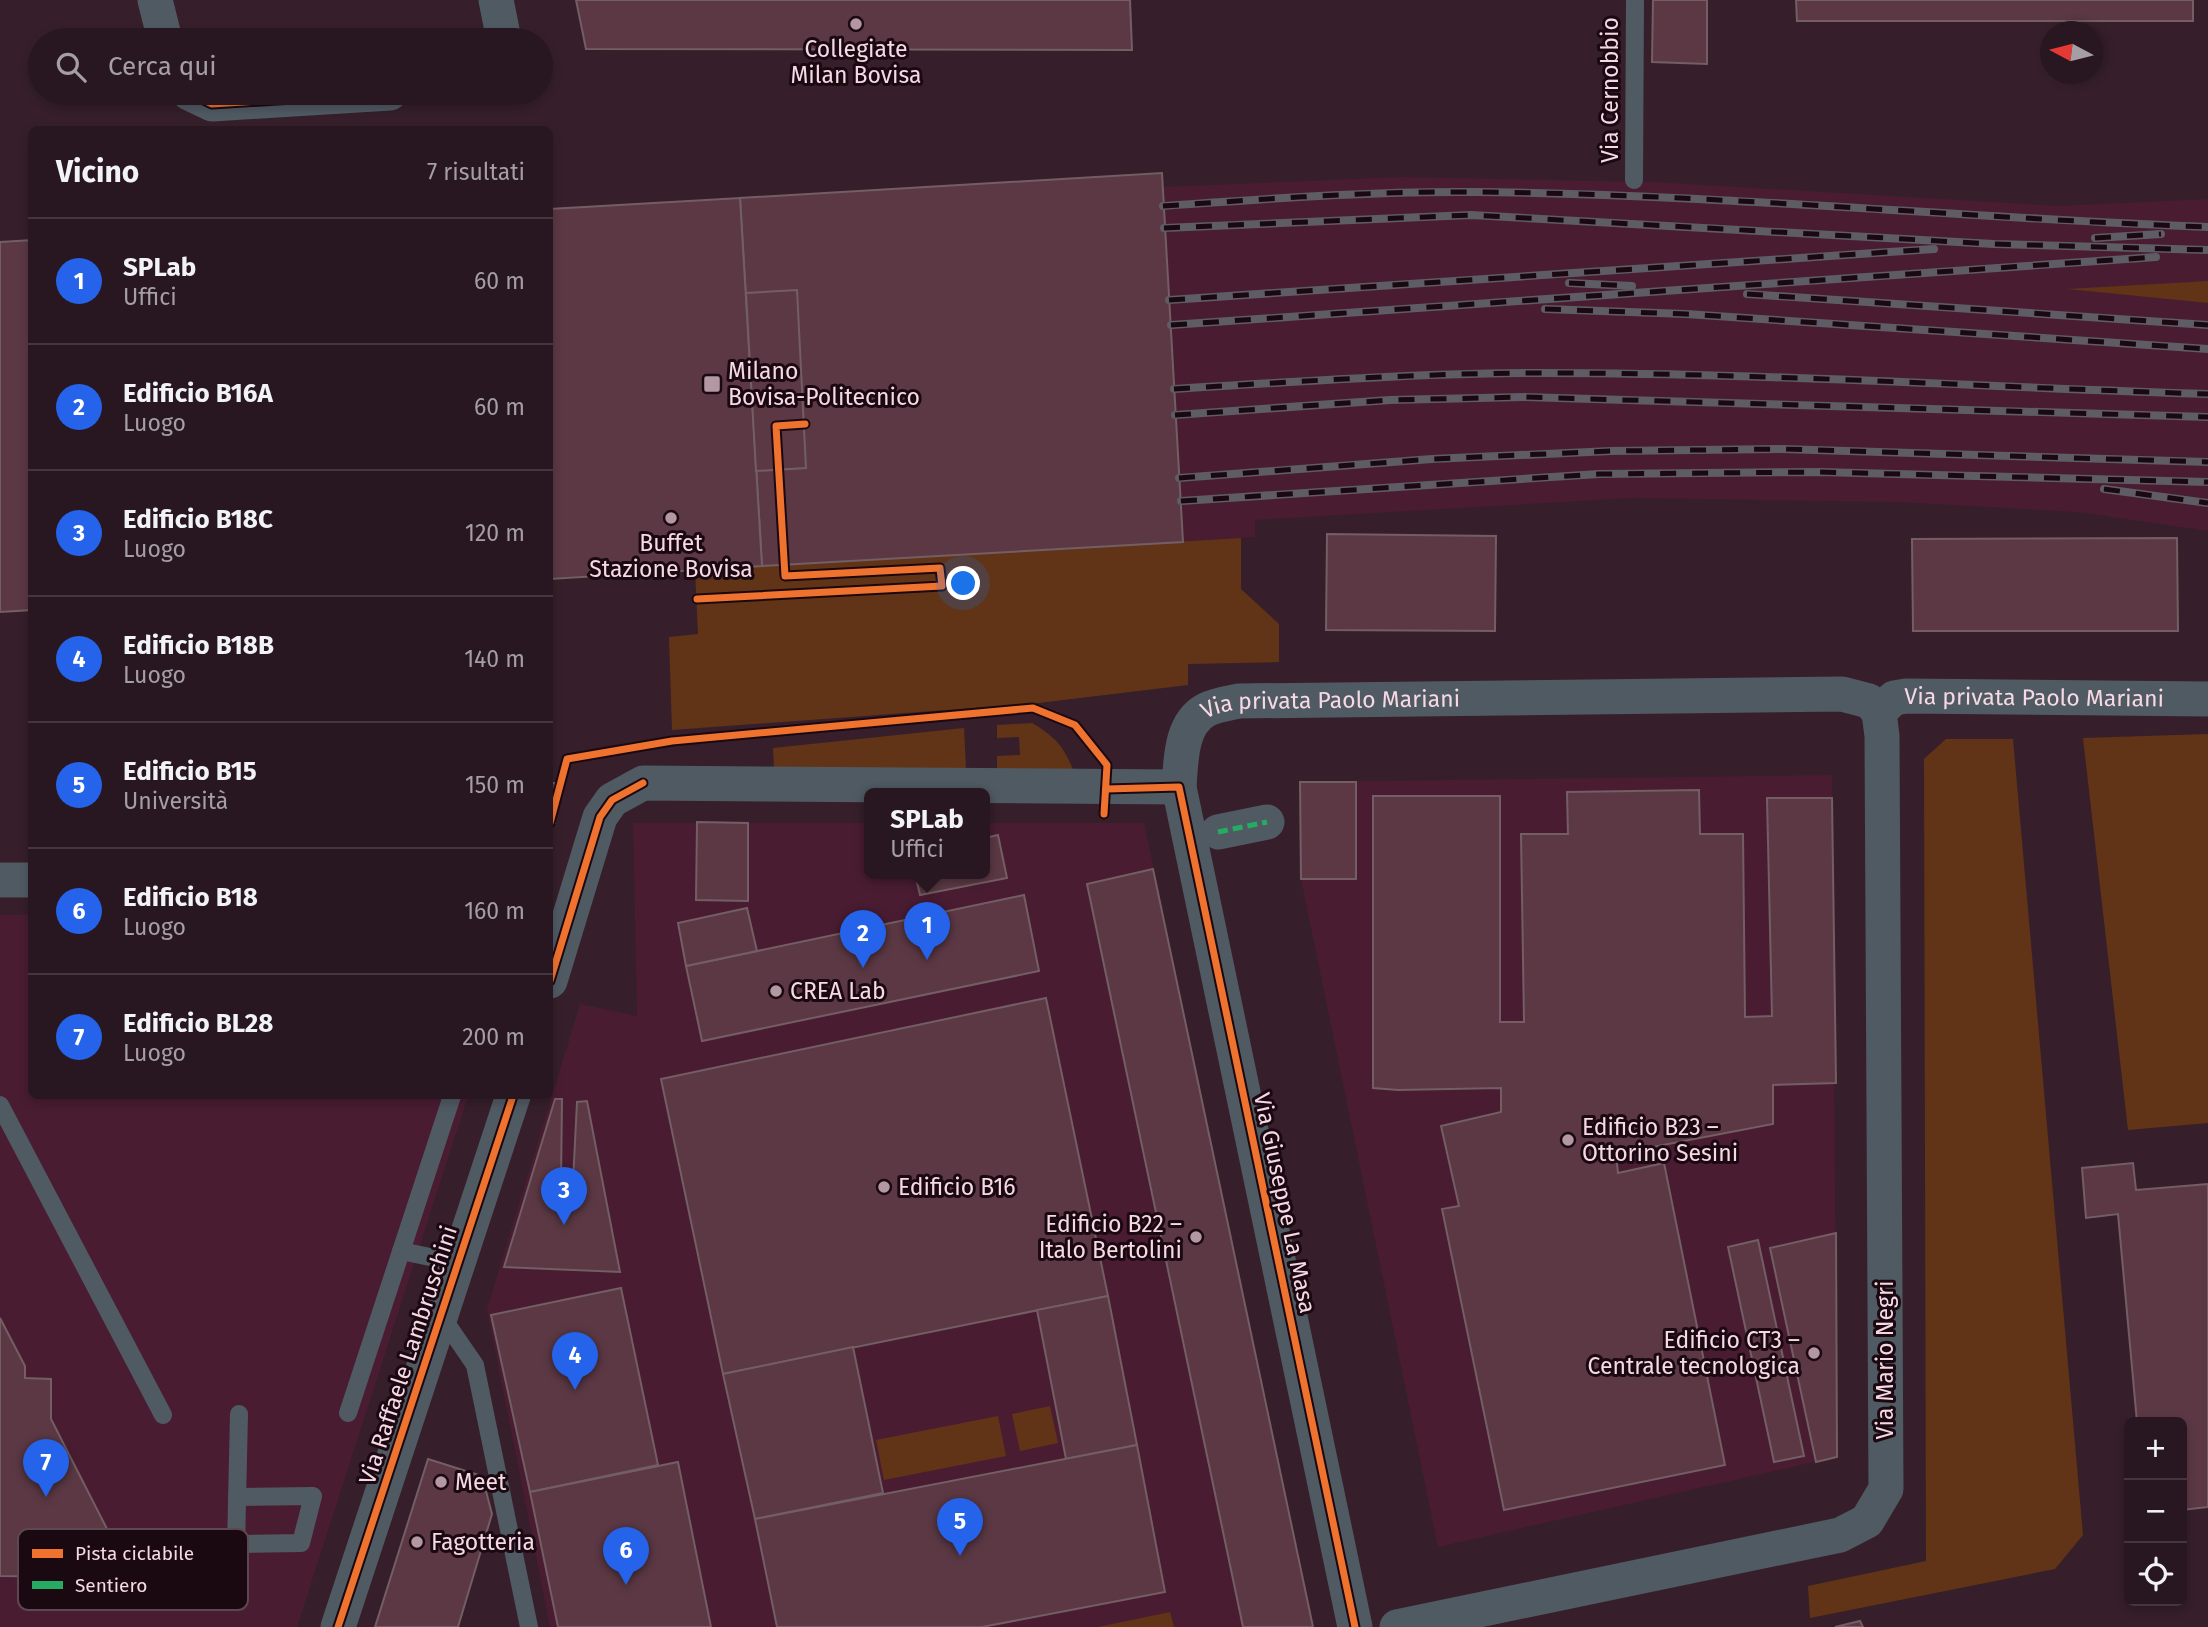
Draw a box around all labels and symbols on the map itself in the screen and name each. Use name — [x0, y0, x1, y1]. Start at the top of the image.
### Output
marker: Collegiate Milan Bovisa — [848, 16, 864, 32]
street label: Via Cernobbio — [1596, 17, 1624, 163]
north arrow — [2040, 21, 2103, 84]
place label: Collegiate Milan Bovisa — [790, 35, 922, 89]
place label: Milano Bovisa-Politecnico — [728, 357, 920, 411]
marker: Milano Bovisa-Politecnico — [702, 374, 722, 394]
marker: Buffet Stazione Bovisa — [663, 510, 679, 526]
place label: Buffet Stazione Bovisa — [589, 529, 753, 583]
your location — [946, 566, 980, 600]
street label: Via privata Paolo Mariani — [1904, 682, 2164, 713]
street label: Via privata Paolo Mariani — [1196, 684, 1460, 725]
pin: 1 — [904, 902, 950, 960]
pin: 2 — [840, 910, 886, 968]
place label: CREA Lab — [790, 977, 886, 1005]
marker: CREA Lab — [768, 983, 784, 999]
street label: Via Giuseppe La Masa — [1248, 1090, 1322, 1316]
place label: Edificio B23 – Ottorino Sesini — [1582, 1113, 1738, 1167]
marker: Edificio B23 – Ottorino Sesini — [1560, 1132, 1576, 1148]
pin: 3 — [541, 1167, 587, 1225]
place label: Edificio B16 — [898, 1173, 1016, 1201]
marker: Edificio B16 — [876, 1179, 892, 1195]
place label: Edificio B22 – Italo Bertolini — [1039, 1210, 1182, 1264]
street label: Via Raffaele Lambruschini — [353, 1222, 463, 1488]
marker: Edificio B22 – Italo Bertolini — [1188, 1229, 1204, 1245]
street label: Via Mario Negri — [1871, 1281, 1899, 1439]
place label: Edificio CT3 – Centrale tecnologica — [1587, 1326, 1800, 1380]
pin: 4 — [552, 1332, 598, 1390]
marker: Edificio CT3 – Centrale tecnologica — [1806, 1345, 1822, 1361]
pin: 7 — [23, 1439, 69, 1497]
place label: Meet — [455, 1468, 507, 1496]
marker: Meet — [433, 1474, 449, 1490]
pin: 5 — [937, 1498, 983, 1556]
pin: 6 — [603, 1527, 649, 1585]
place label: Fagotteria — [431, 1528, 535, 1556]
legend — [18, 1529, 248, 1610]
marker: Fagotteria — [409, 1534, 425, 1550]
text: Pista ciclabile — [75, 1542, 194, 1565]
text: Sentiero — [75, 1574, 147, 1597]

